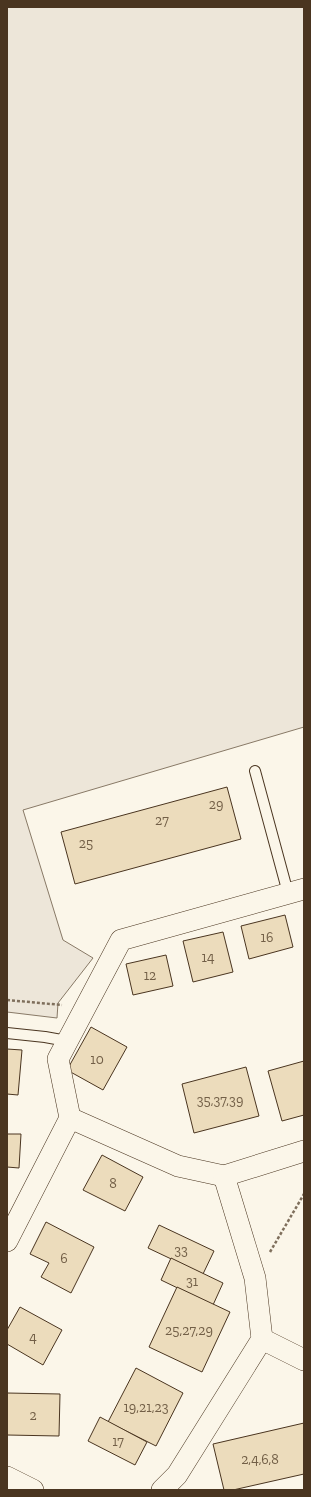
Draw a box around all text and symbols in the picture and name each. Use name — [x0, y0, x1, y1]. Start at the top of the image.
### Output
house number: 29 — [209, 796, 223, 813]
house number: 27 — [155, 812, 169, 829]
house number: 25 — [79, 835, 93, 852]
house number: 16 — [261, 929, 273, 946]
house number: 14 — [202, 949, 215, 966]
house number: 12 — [144, 967, 156, 984]
house number: 10 — [90, 1051, 104, 1068]
house number: 35,37,39 — [197, 1092, 243, 1109]
house number: 8 — [109, 1175, 117, 1192]
house number: 33 — [174, 1242, 188, 1259]
house number: 6 — [60, 1250, 68, 1267]
house number: 31 — [186, 1273, 199, 1290]
house number: 25,27,29 — [165, 1322, 213, 1339]
house number: 4 — [29, 1329, 37, 1346]
house number: 19,21,23 — [123, 1399, 169, 1416]
house number: 2 — [29, 1407, 37, 1424]
house number: 17 — [112, 1433, 124, 1450]
house number: 2,4,6,8 — [241, 1451, 279, 1468]

